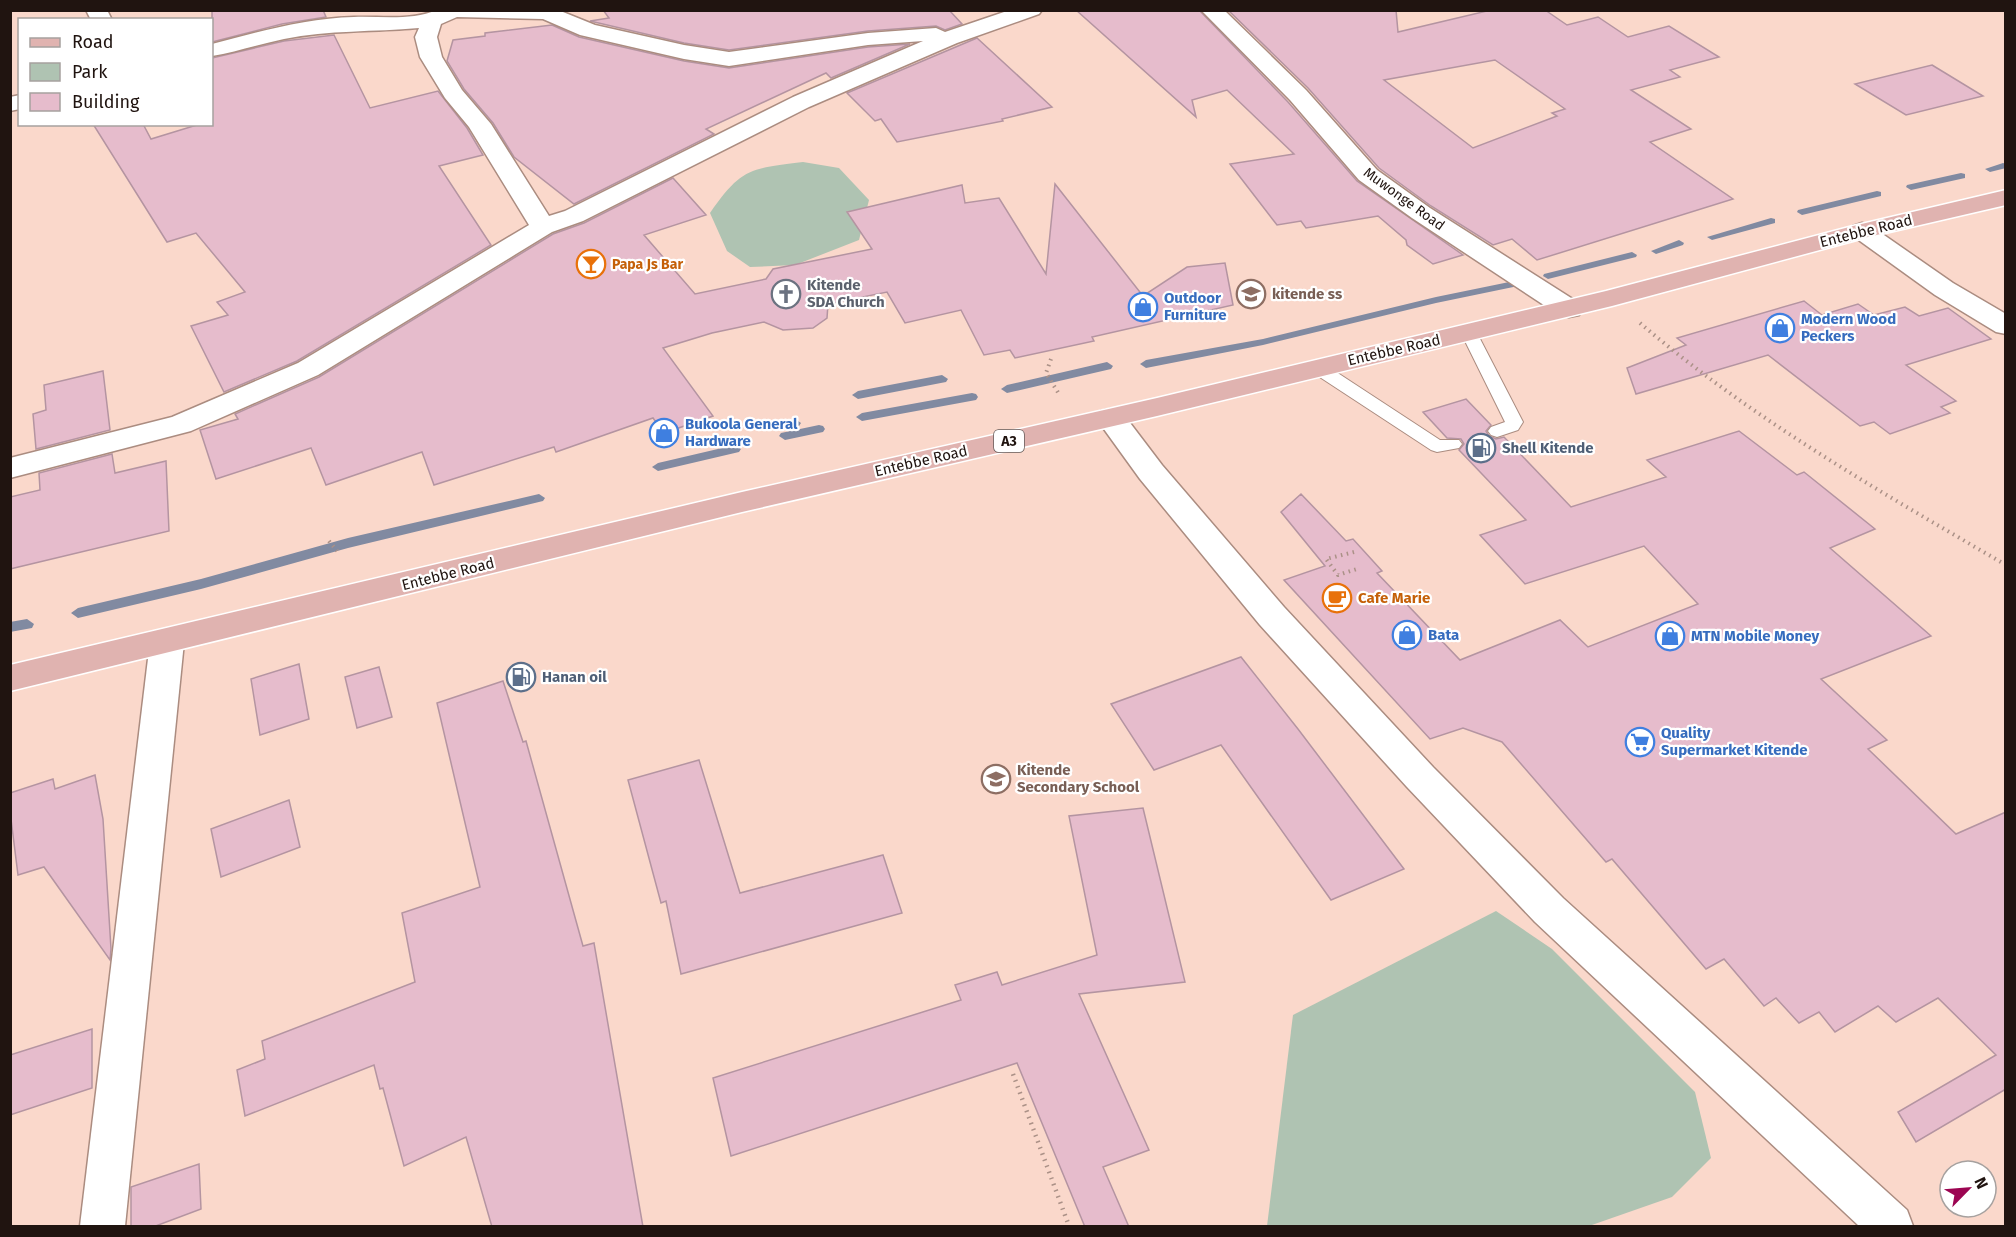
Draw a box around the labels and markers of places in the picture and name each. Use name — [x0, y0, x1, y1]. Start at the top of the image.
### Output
bar icon: Papa Js Bar — [575, 248, 607, 280]
place label: Papa Js Bar — [612, 256, 683, 273]
place label: Kitende SDA Church — [807, 276, 885, 311]
church icon: Kitende SDA Church — [770, 278, 802, 310]
school or university icon: kitende ss — [1235, 278, 1267, 310]
place label: kitende ss — [1272, 285, 1342, 303]
place label: Outdoor Furniture — [1164, 289, 1226, 324]
shop icon: Outdoor Furniture — [1127, 291, 1159, 323]
place label: Modern Wood Peckers — [1801, 310, 1896, 345]
shop icon: Modern Wood Peckers — [1764, 312, 1796, 344]
place label: Bukoola General Hardware — [685, 415, 798, 450]
shop icon: Bukoola General Hardware — [648, 417, 680, 449]
fuel station icon: Shell Kitende — [1465, 432, 1497, 464]
place label: Shell Kitende — [1502, 439, 1593, 457]
cafe icon: Cafe Marie — [1321, 582, 1353, 614]
place label: Cafe Marie — [1358, 589, 1430, 607]
shop icon: Bata — [1391, 619, 1423, 651]
shop icon: MTN Mobile Money — [1654, 620, 1686, 652]
place label: Bata — [1428, 626, 1459, 644]
place label: MTN Mobile Money — [1691, 627, 1819, 645]
fuel station icon: Hanan oil — [505, 661, 537, 693]
place label: Hanan oil — [542, 668, 607, 686]
place label: Quality Supermarket Kitende — [1661, 724, 1808, 759]
supermarket icon: Quality Supermarket Kitende — [1624, 726, 1656, 758]
place label: Kitende Secondary School — [1017, 761, 1140, 796]
school or university icon: Kitende Secondary School — [980, 763, 1012, 795]

